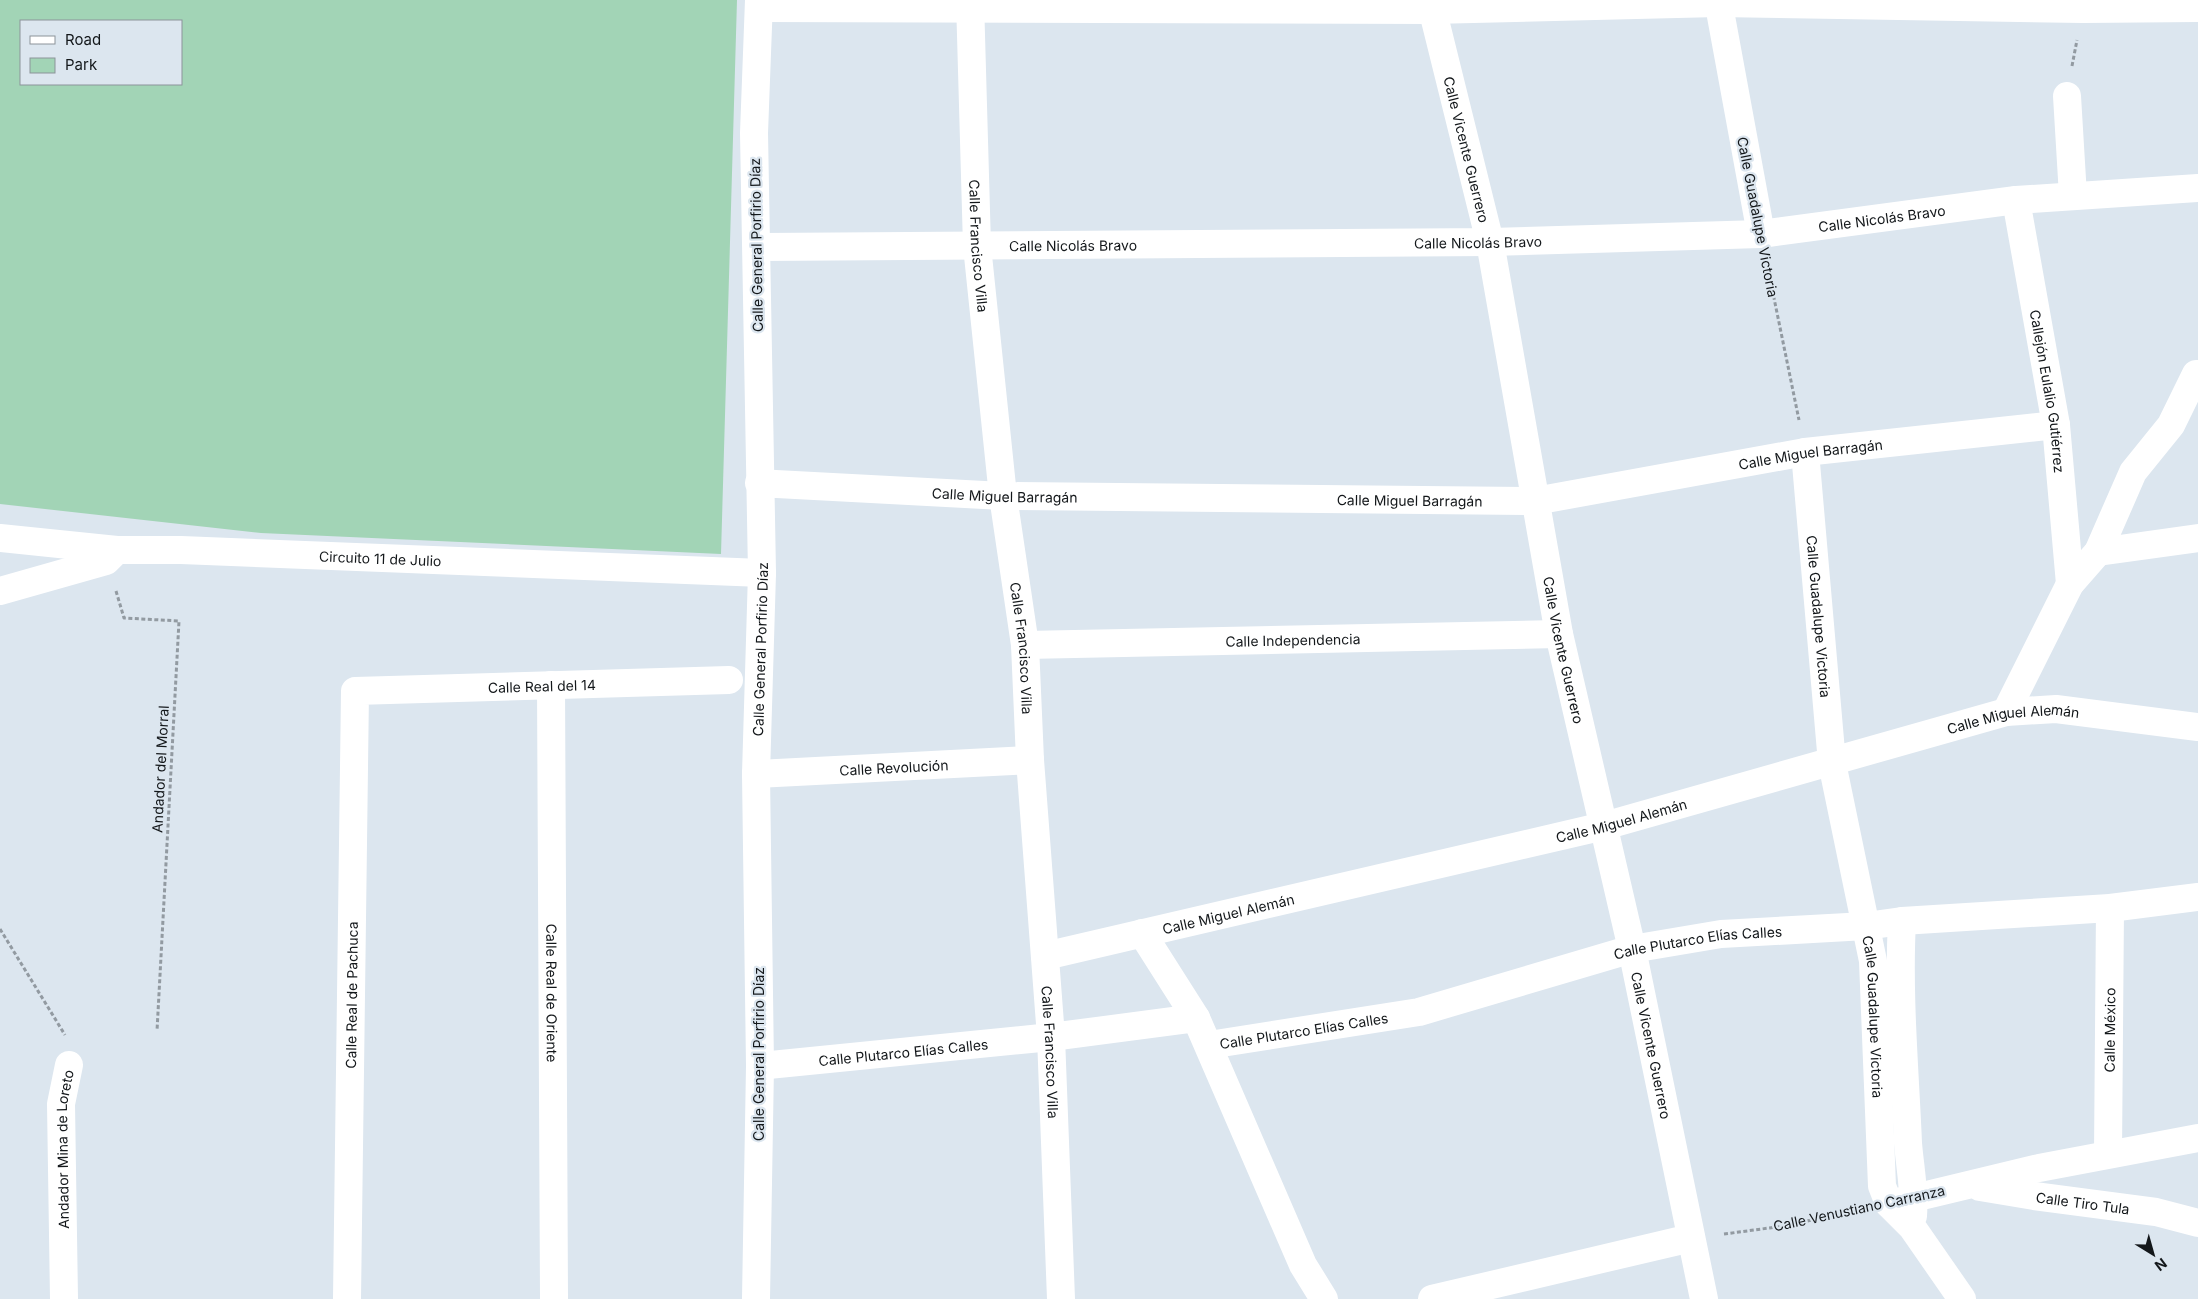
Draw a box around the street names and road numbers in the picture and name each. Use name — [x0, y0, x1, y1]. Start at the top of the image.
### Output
street label: Calle Vicente Guerrero — [1441, 75, 1493, 224]
street label: Calle Guadalupe Victoria — [1734, 135, 1782, 299]
street label: Calle General Porfirio Díaz — [746, 158, 766, 332]
street label: Calle Francisco Villa — [967, 179, 992, 313]
street label: Calle Nicolás Bravo — [1817, 201, 1946, 235]
street label: Calle Nicolás Bravo — [1414, 232, 1542, 251]
street label: Calle Nicolás Bravo — [1009, 236, 1137, 254]
street label: Callejón Eulalio Gutiérrez — [2027, 308, 2069, 474]
street label: Calle Miguel Barragán — [1737, 435, 1884, 472]
street label: Calle Miguel Barragán — [931, 484, 1078, 505]
street label: Calle Miguel Barragán — [1337, 491, 1483, 509]
street label: Calle Guadalupe Victoria — [1804, 534, 1835, 698]
street label: Circuito 11 de Julio — [319, 547, 442, 569]
street label: Calle General Porfirio Díaz — [749, 562, 771, 736]
street label: Calle Vicente Guerrero — [1540, 575, 1588, 725]
street label: Calle Francisco Villa — [1007, 581, 1037, 715]
street label: Calle Independencia — [1225, 630, 1361, 649]
street label: Calle Real del 14 — [488, 675, 596, 696]
street label: Calle Miguel Alemán — [1945, 700, 2081, 737]
street label: Andador del Morral — [148, 705, 172, 833]
street label: Calle Revolución — [839, 756, 949, 778]
street label: Calle Miguel Alemán — [1554, 794, 1689, 845]
street label: Calle Miguel Alemán — [1160, 890, 1296, 937]
street label: Calle Real de Pachuca — [342, 921, 360, 1069]
street label: Calle Plutarco Elías Calles — [1611, 922, 1783, 963]
street label: Calle Real de Oriente — [544, 924, 561, 1062]
street label: Calle Guadalupe Victoria — [1859, 934, 1887, 1098]
street label: Calle General Porfirio Díaz — [750, 967, 767, 1141]
street label: Calle Vicente Guerrero — [1628, 970, 1675, 1121]
street label: Calle Francisco Villa — [1039, 985, 1063, 1119]
street label: Calle México — [2100, 987, 2118, 1073]
street label: Calle Plutarco Elías Calles — [1218, 1008, 1389, 1052]
street label: Calle Plutarco Elías Calles — [818, 1035, 989, 1069]
street label: Andador Mina de Loreto — [52, 1068, 76, 1229]
street label: Calle Venustiano Carranza — [1772, 1181, 1946, 1235]
street label: Calle Tiro Tula — [2035, 1188, 2131, 1217]

